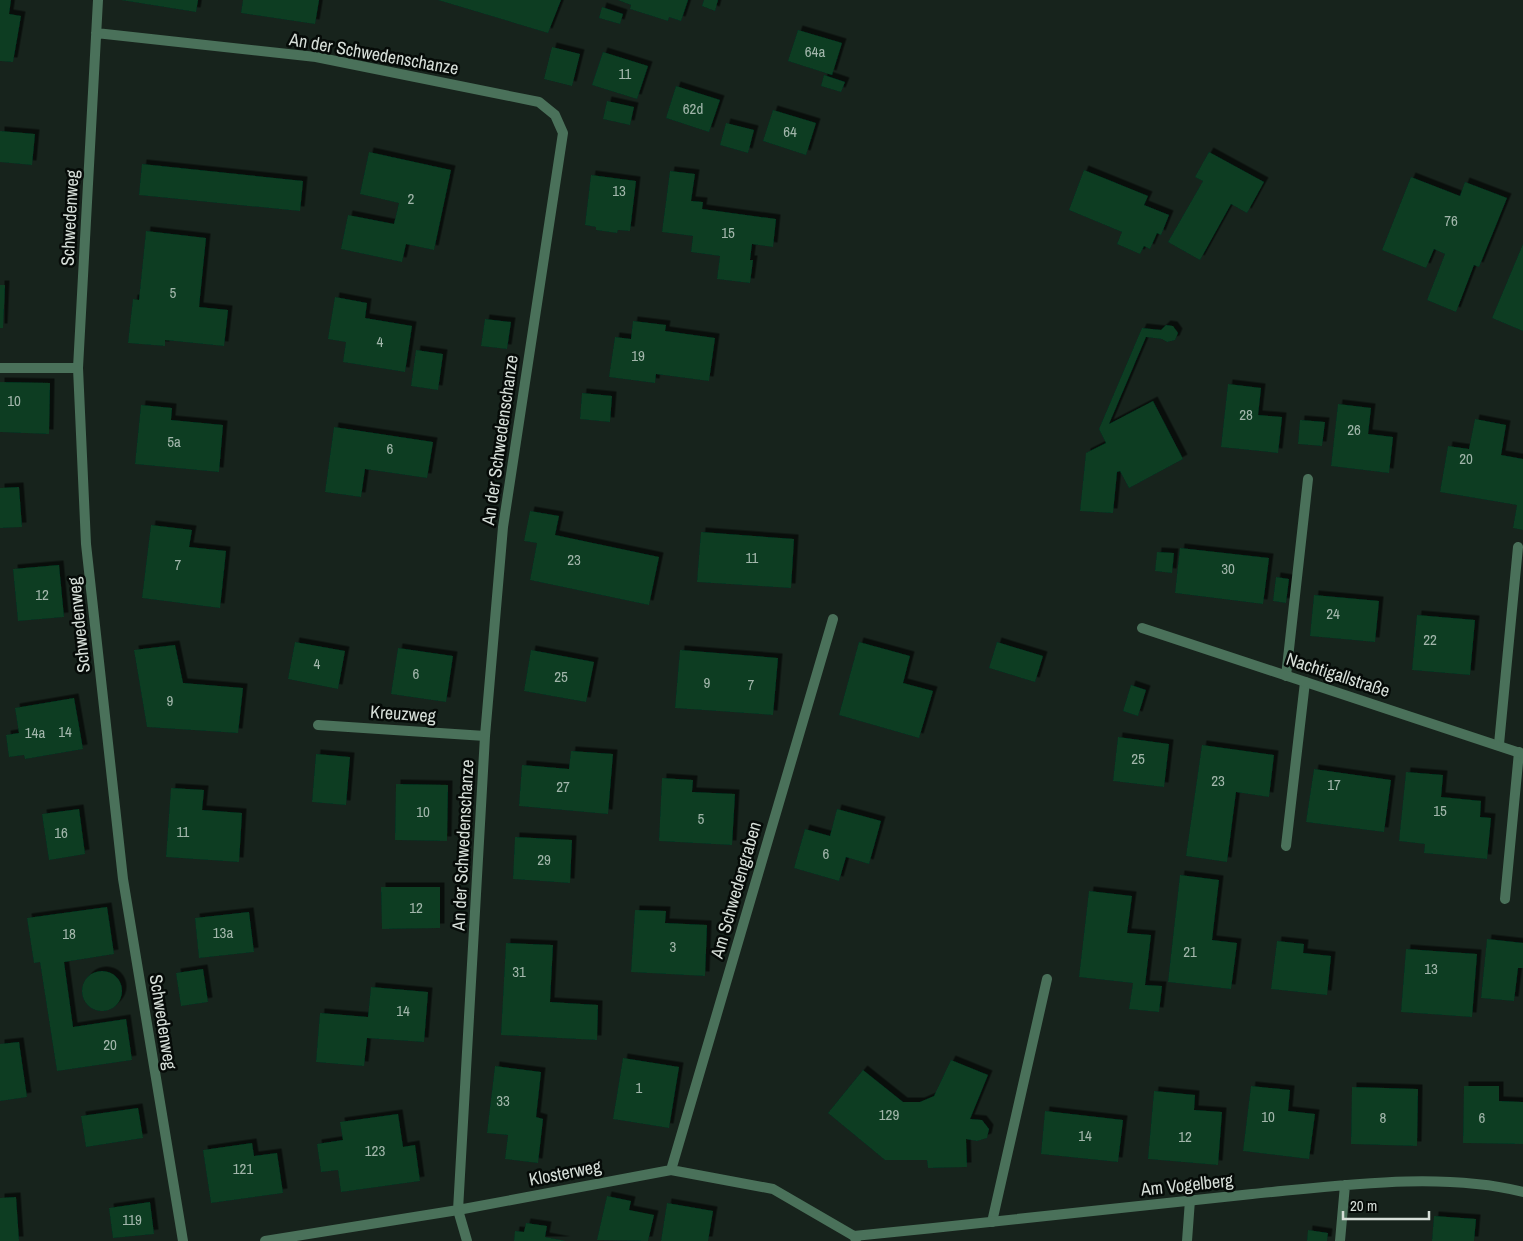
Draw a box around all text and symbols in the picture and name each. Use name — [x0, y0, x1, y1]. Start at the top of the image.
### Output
street label: An der Schwedenschanze — [286, 26, 461, 81]
house number: 64a — [805, 41, 825, 62]
house number: 11 — [619, 63, 632, 84]
house number: 62d — [683, 98, 703, 119]
house number: 64 — [783, 121, 797, 142]
street label: Schwedenweg — [55, 169, 85, 267]
house number: 13 — [612, 180, 626, 201]
house number: 2 — [408, 188, 415, 209]
house number: 76 — [1444, 210, 1458, 231]
house number: 15 — [721, 222, 735, 243]
house number: 5 — [170, 282, 177, 303]
house number: 4 — [377, 331, 384, 352]
house number: 19 — [631, 345, 645, 366]
street label: An der Schwedenschanze — [475, 353, 524, 528]
house number: 10 — [7, 390, 21, 411]
house number: 28 — [1239, 404, 1253, 425]
house number: 26 — [1347, 419, 1361, 440]
house number: 5a — [167, 431, 181, 452]
house number: 6 — [387, 438, 394, 459]
house number: 20 — [1459, 448, 1473, 469]
house number: 11 — [746, 547, 759, 568]
house number: 23 — [567, 549, 581, 570]
house number: 7 — [175, 554, 182, 575]
house number: 30 — [1221, 558, 1235, 579]
street label: Schwedenweg — [61, 575, 96, 674]
house number: 12 — [35, 584, 49, 605]
house number: 24 — [1326, 603, 1340, 624]
house number: 22 — [1423, 629, 1437, 650]
street label: Nachtigallstraße — [1283, 646, 1393, 703]
house number: 4 — [314, 653, 321, 674]
house number: 6 — [413, 663, 420, 684]
house number: 25 — [554, 666, 568, 687]
house number: 9 — [704, 672, 711, 693]
house number: 7 — [748, 674, 755, 695]
house number: 9 — [167, 690, 174, 711]
street label: Kreuzweg — [369, 699, 437, 728]
house number: 14 — [58, 721, 72, 742]
house number: 14a — [25, 722, 45, 743]
house number: 25 — [1131, 748, 1145, 769]
street label: An der Schwedenschanze — [445, 759, 479, 932]
house number: 23 — [1211, 770, 1225, 791]
house number: 17 — [1327, 774, 1341, 795]
house number: 27 — [556, 776, 570, 797]
house number: 15 — [1433, 800, 1447, 821]
house number: 10 — [416, 801, 430, 822]
house number: 5 — [698, 808, 705, 829]
street label: Am Schwedengraben — [704, 819, 767, 962]
house number: 11 — [177, 821, 190, 842]
house number: 16 — [54, 822, 68, 843]
house number: 6 — [823, 843, 830, 864]
house number: 29 — [537, 849, 551, 870]
house number: 12 — [409, 897, 423, 918]
house number: 13a — [213, 922, 233, 943]
house number: 18 — [62, 923, 76, 944]
house number: 3 — [670, 936, 677, 957]
house number: 21 — [1183, 941, 1197, 962]
house number: 13 — [1424, 958, 1438, 979]
house number: 31 — [512, 961, 526, 982]
street label: Schwedenweg — [144, 973, 183, 1072]
house number: 14 — [396, 1000, 410, 1021]
house number: 20 — [103, 1034, 117, 1055]
house number: 1 — [636, 1077, 643, 1098]
house number: 33 — [496, 1090, 510, 1111]
house number: 129 — [879, 1104, 899, 1125]
house number: 10 — [1261, 1106, 1275, 1127]
house number: 8 — [1380, 1107, 1387, 1128]
house number: 6 — [1479, 1107, 1486, 1128]
house number: 14 — [1078, 1125, 1092, 1146]
house number: 12 — [1178, 1126, 1192, 1147]
house number: 123 — [365, 1140, 385, 1161]
street label: Klosterweg — [527, 1153, 604, 1192]
house number: 121 — [233, 1158, 253, 1179]
street label: Am Vogelberg — [1139, 1167, 1235, 1202]
scale bar — [1343, 1188, 1429, 1220]
text: 20 m — [1350, 1195, 1377, 1216]
house number: 119 — [122, 1209, 142, 1230]

